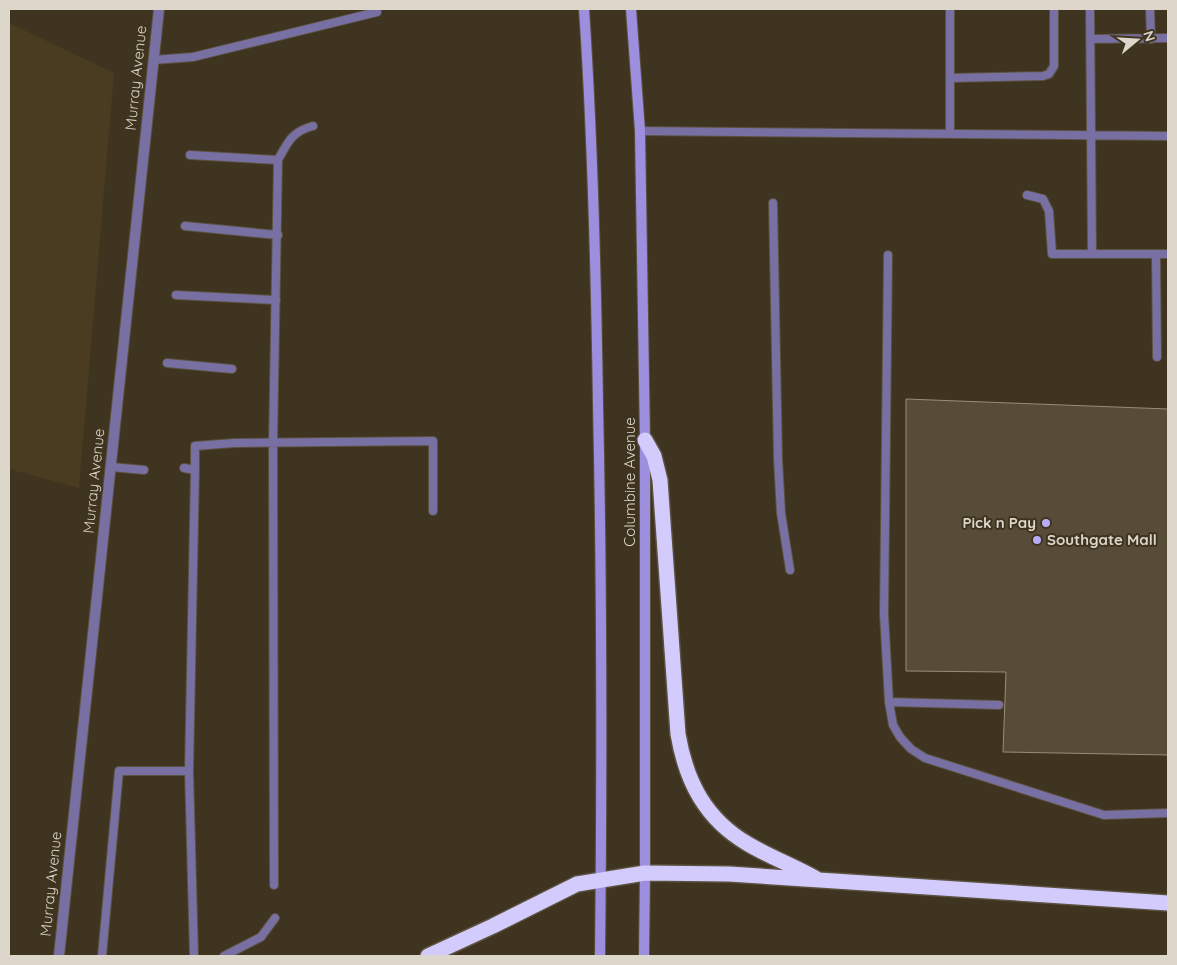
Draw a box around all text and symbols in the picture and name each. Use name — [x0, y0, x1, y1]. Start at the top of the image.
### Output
north arrow — [1112, 15, 1162, 65]
street label: Murray Avenue — [121, 25, 150, 131]
text: N — [1139, 28, 1160, 44]
street label: Columbine Avenue — [620, 417, 639, 547]
street label: Murray Avenue — [79, 428, 108, 534]
place label: Pick n Pay — [963, 513, 1036, 532]
marker: Pick n Pay — [1040, 517, 1052, 529]
place label: Southgate Mall — [1047, 530, 1157, 549]
marker: Southgate Mall — [1031, 534, 1043, 546]
street label: Murray Avenue — [36, 831, 65, 937]

